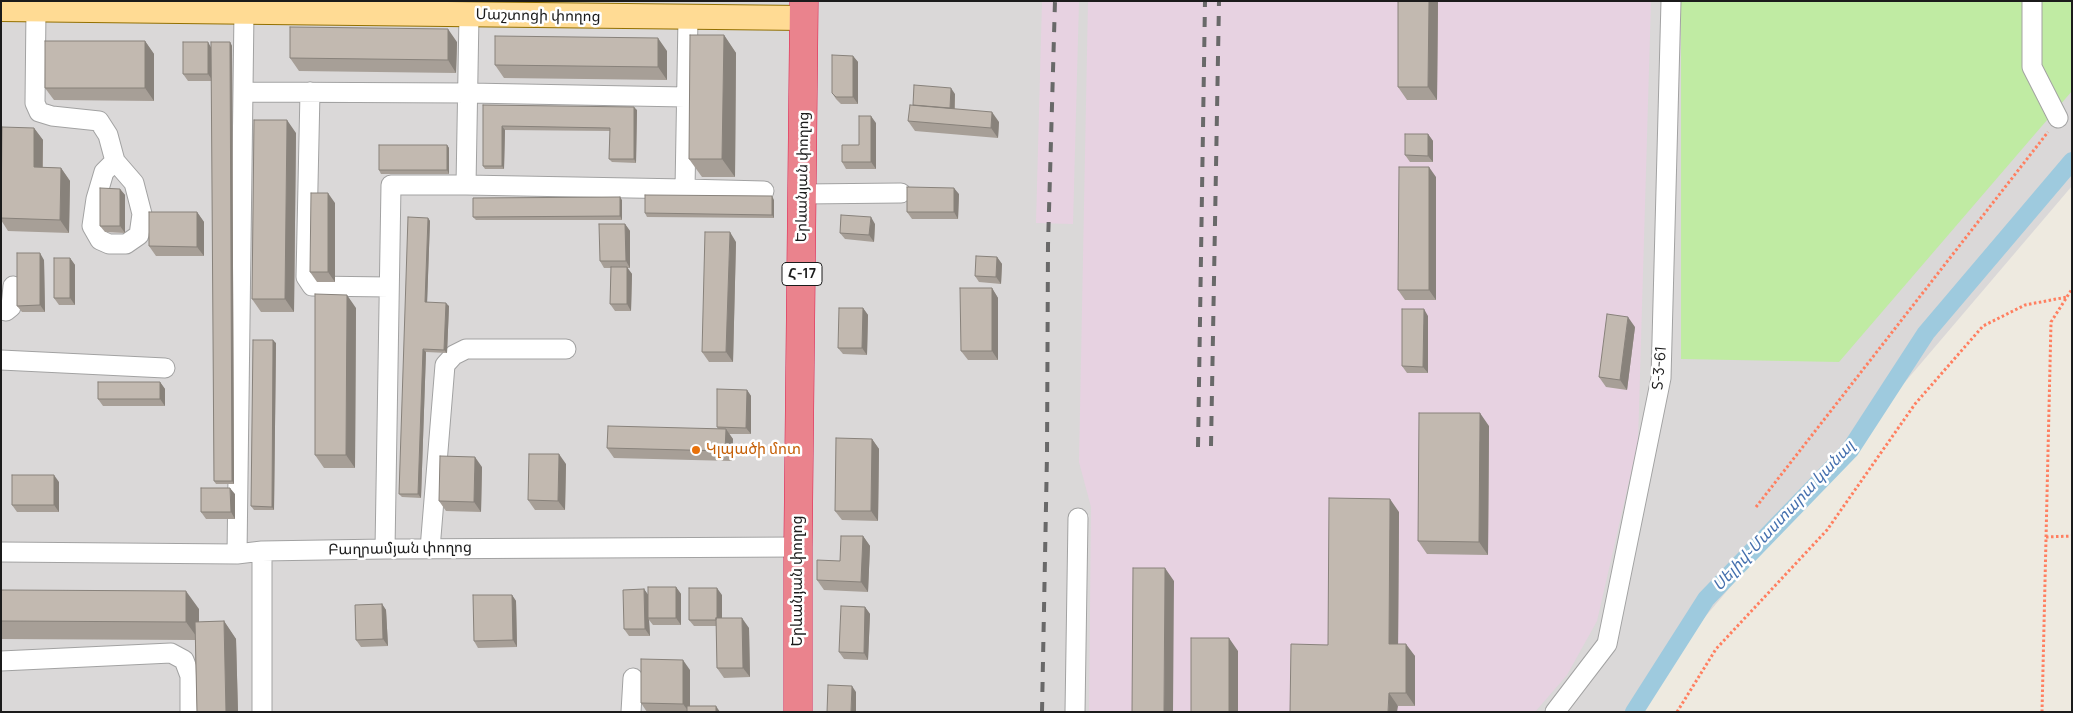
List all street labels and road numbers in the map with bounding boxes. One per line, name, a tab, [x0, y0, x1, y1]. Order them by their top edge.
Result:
street label: Մաշտոցի փողոց	[475, 6, 601, 26]
street label: Երևանյան փողոց	[793, 111, 813, 243]
road number: Հ-17	[782, 262, 822, 286]
street label: Տ-3-61	[1649, 345, 1671, 391]
street label: Երևանյան փողոց	[789, 516, 807, 646]
street label: Բաղրամյան փողոց	[328, 539, 472, 559]

